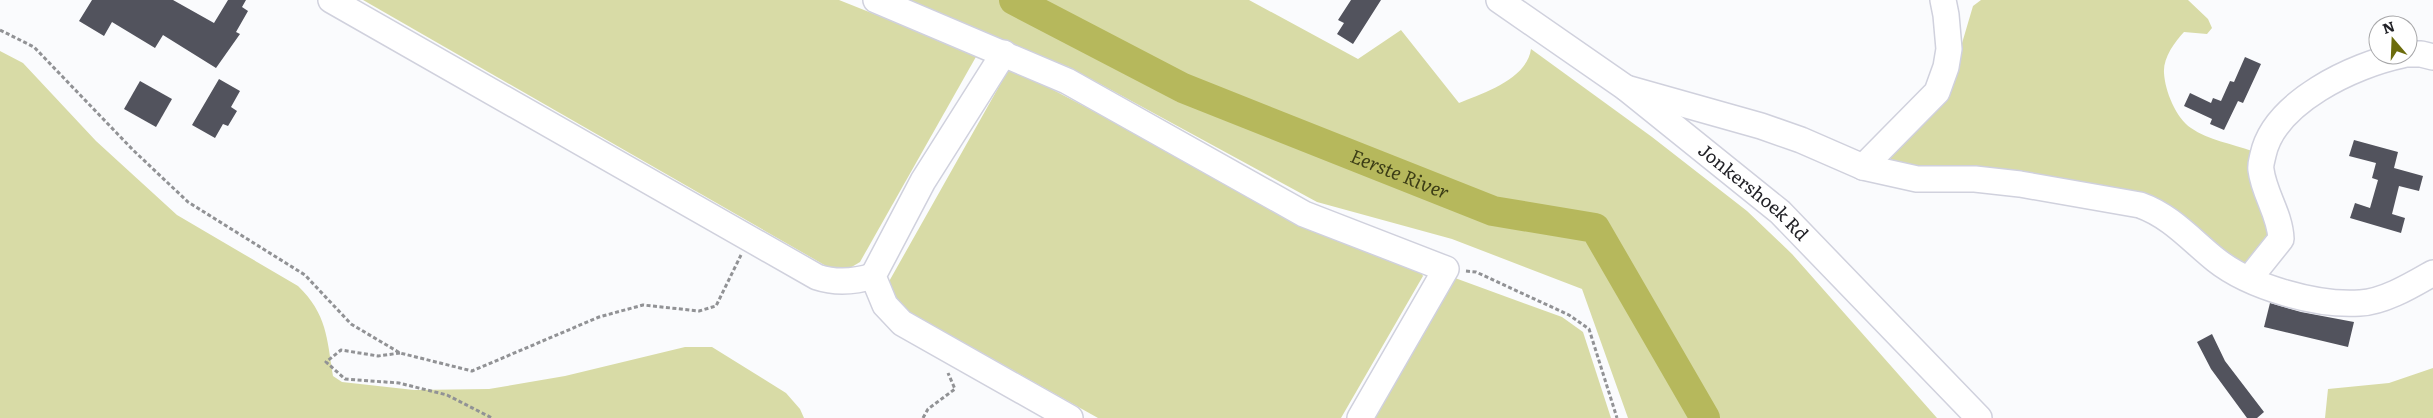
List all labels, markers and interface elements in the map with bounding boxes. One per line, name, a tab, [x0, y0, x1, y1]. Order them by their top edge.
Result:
north arrow	[2368, 15, 2418, 65]
text: N	[2380, 15, 2397, 38]
street label: Jonkershoek Rd	[1693, 136, 1816, 246]
water label: Eerste River	[1347, 141, 1454, 205]

